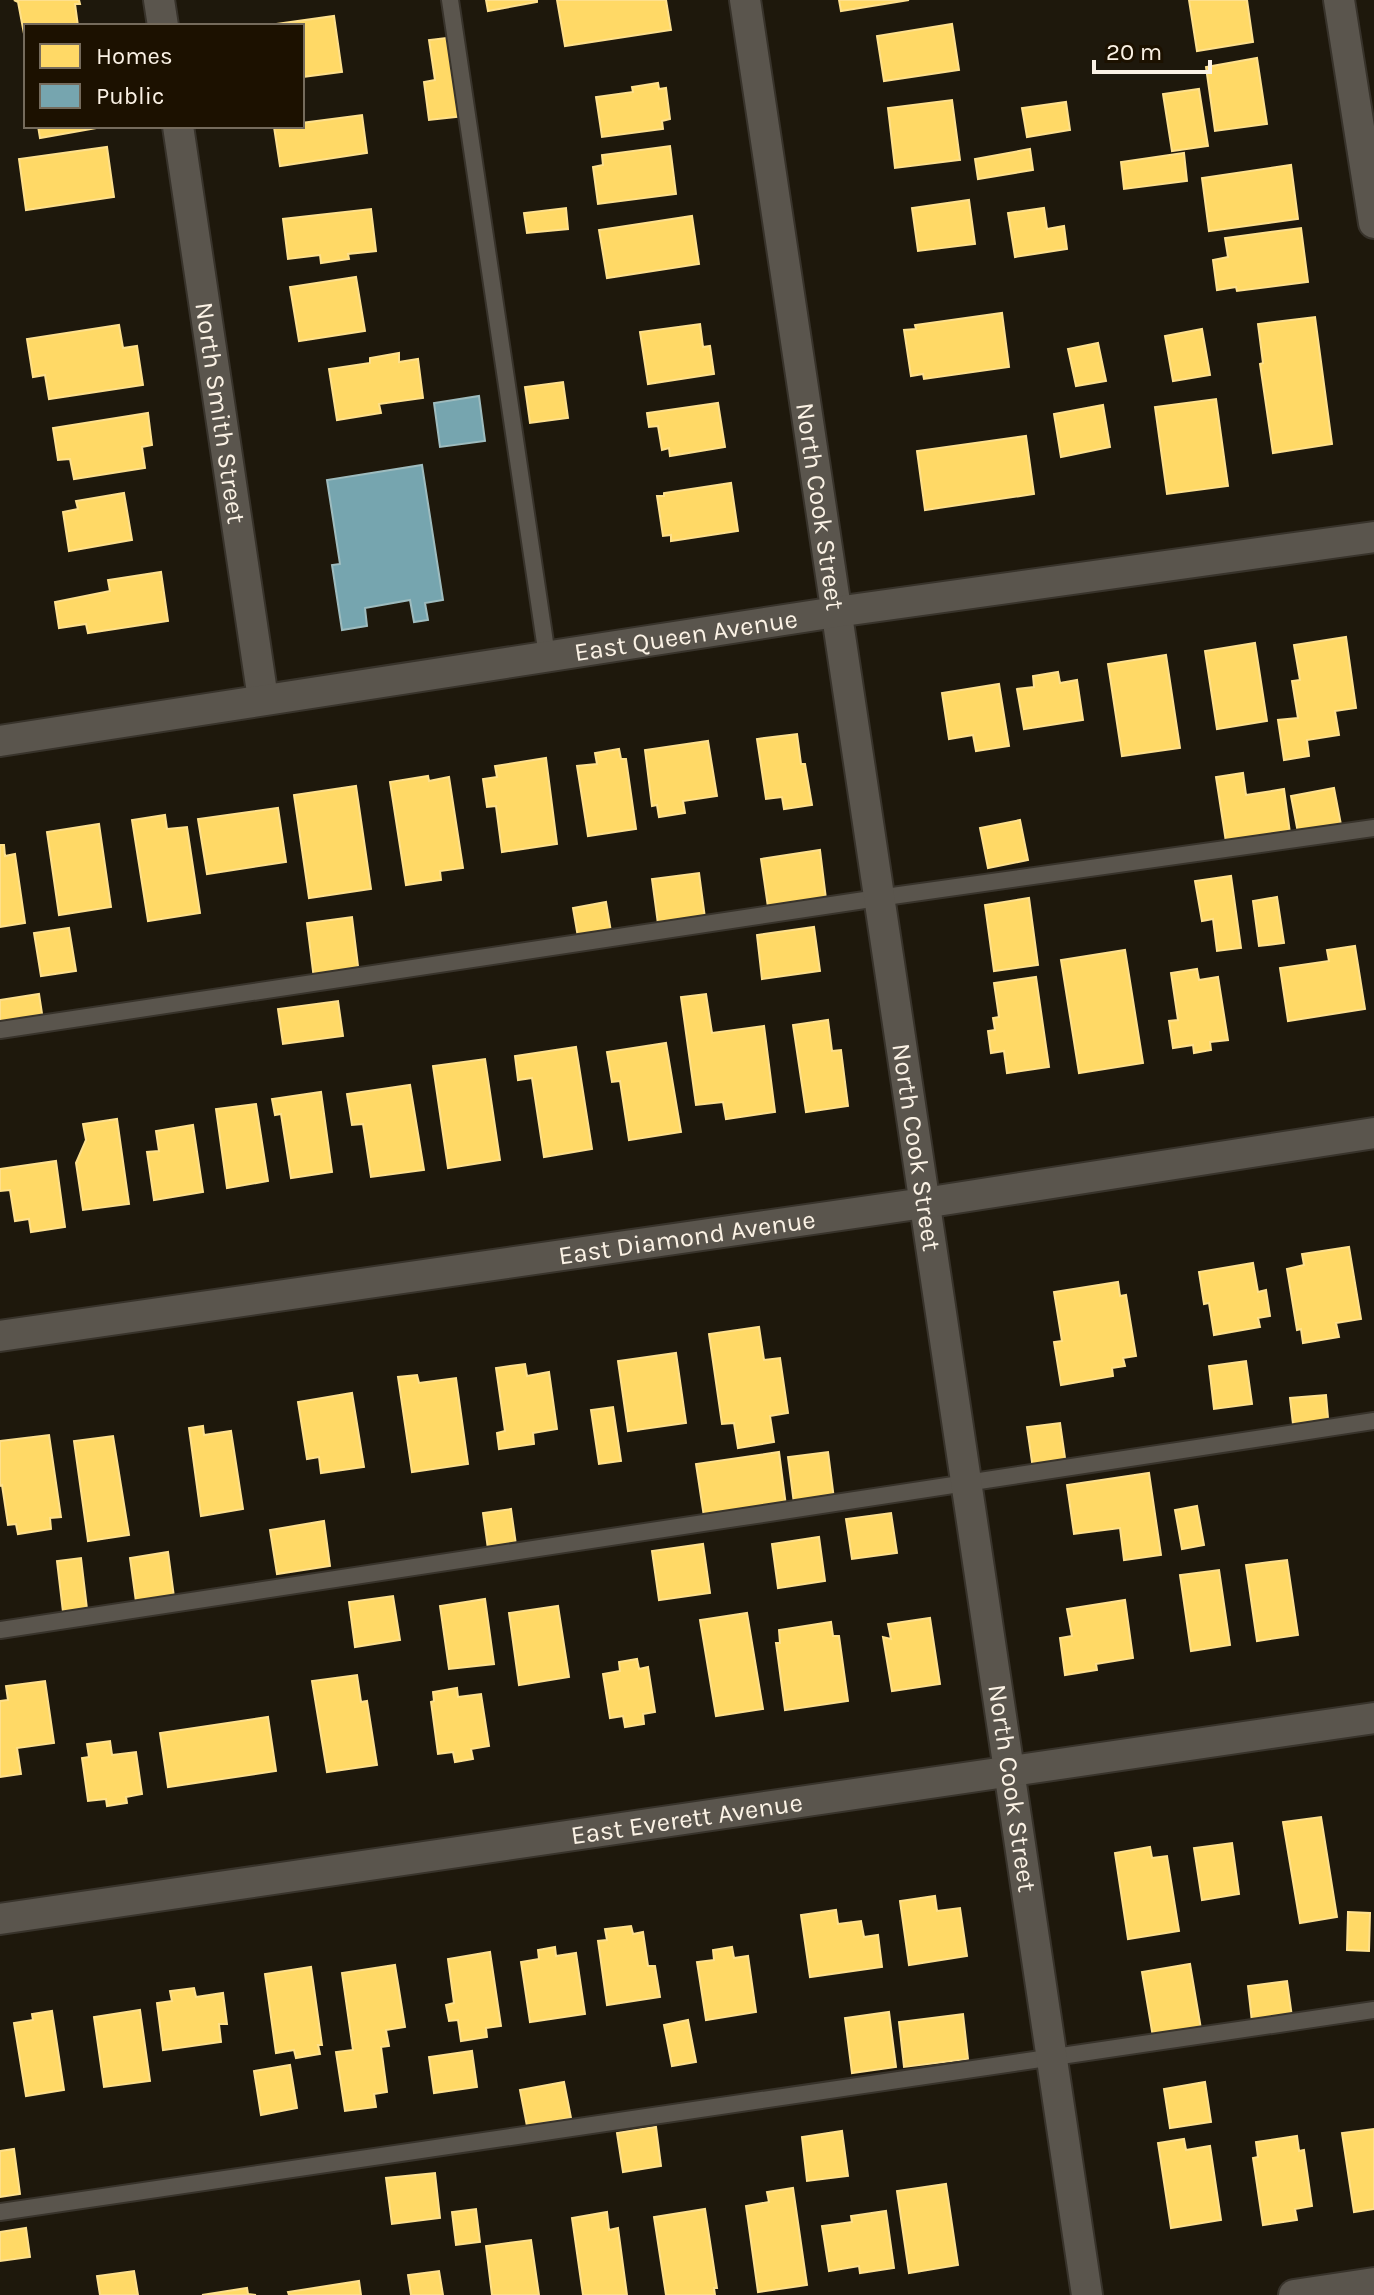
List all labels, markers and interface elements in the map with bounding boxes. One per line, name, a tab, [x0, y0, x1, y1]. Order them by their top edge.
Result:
legend	[24, 24, 304, 128]
scale bar	[1094, 24, 1210, 74]
text: 20 m	[1106, 38, 1162, 66]
text: Homes	[96, 42, 173, 70]
text: Public	[96, 82, 164, 110]
street label: North Smith Street	[188, 300, 252, 526]
street label: North Cook Street	[789, 400, 851, 613]
street label: East Queen Avenue	[572, 603, 800, 668]
street label: North Cook Street	[885, 1041, 947, 1254]
street label: East Diamond Avenue	[556, 1204, 818, 1271]
street label: North Cook Street	[981, 1682, 1043, 1894]
street label: East Everett Avenue	[569, 1787, 805, 1851]

